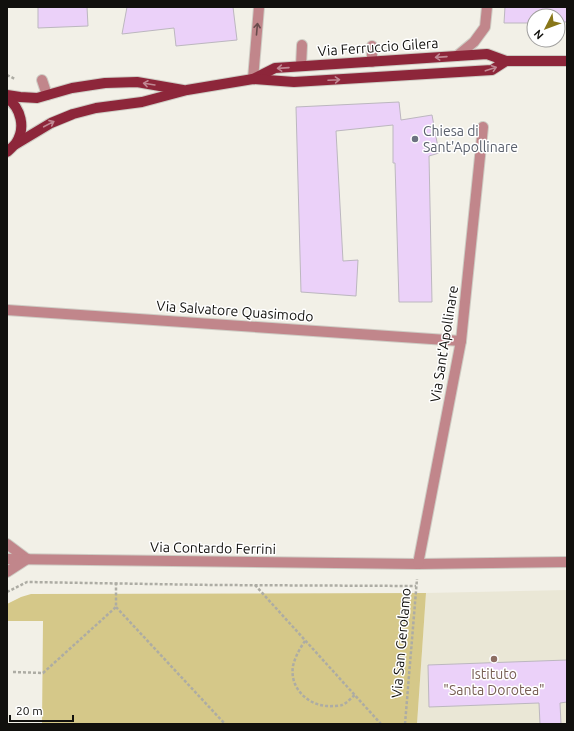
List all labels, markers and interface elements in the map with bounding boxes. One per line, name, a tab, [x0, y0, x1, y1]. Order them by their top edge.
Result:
north arrow	[526, 8, 566, 48]
one-way arrow	[253, 23, 261, 36]
text: N	[531, 28, 546, 42]
street label: Via Ferruccio Gilera	[317, 35, 439, 59]
one-way arrow	[435, 54, 448, 61]
one-way arrow	[277, 64, 290, 71]
one-way arrow	[484, 65, 497, 72]
one-way arrow	[327, 77, 340, 84]
one-way arrow	[142, 80, 155, 88]
one-way arrow	[43, 120, 55, 127]
place label: Chiesa di Sant'Apollinare	[423, 123, 518, 155]
marker: Chiesa di Sant'Apollinare	[410, 134, 420, 144]
street label: Via Sant'Apollinare	[427, 284, 461, 404]
street label: Via Salvatore Quasimodo	[156, 298, 314, 324]
street label: Via Contardo Ferrini	[150, 539, 276, 557]
street label: Via San Gerolamo	[388, 587, 414, 699]
marker: Istituto "Santa Dorotea"	[489, 654, 499, 664]
place label: Istituto "Santa Dorotea"	[443, 666, 545, 698]
scale bar	[10, 697, 73, 723]
text: 20 m	[16, 704, 43, 717]

